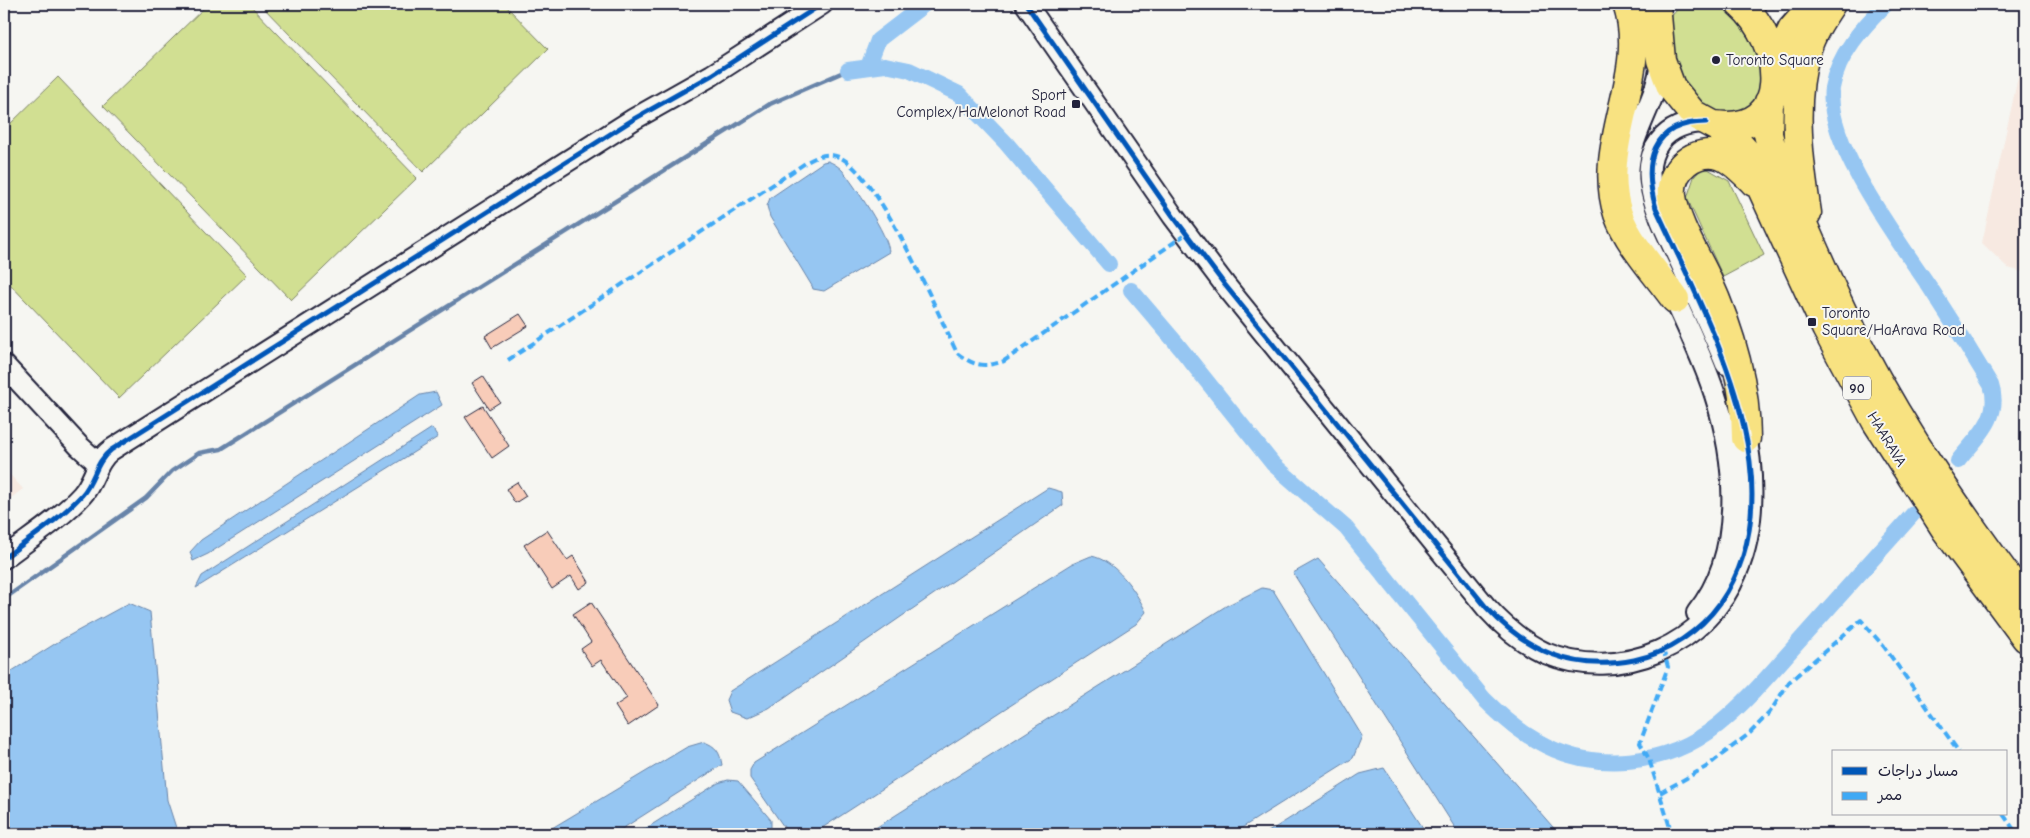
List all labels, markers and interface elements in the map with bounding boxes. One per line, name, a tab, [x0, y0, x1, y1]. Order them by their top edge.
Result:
place label: Toronto Square	[1726, 51, 1824, 69]
marker: Toronto Square	[1710, 54, 1722, 66]
place label: Sport Complex/HaMelonot Road	[896, 86, 1067, 121]
marker: Sport Complex/HaMelonot Road	[1070, 98, 1082, 110]
place label: Toronto Square/HaArava Road	[1822, 304, 1965, 339]
marker: Toronto Square/HaArava Road	[1806, 316, 1818, 328]
road number: 90	[1843, 376, 1871, 399]
street label: HAARAVA	[1864, 408, 1911, 470]
legend	[1832, 750, 2008, 816]
text: مسار دراجات	[1878, 762, 1958, 780]
text: ممر	[1876, 786, 1902, 804]

